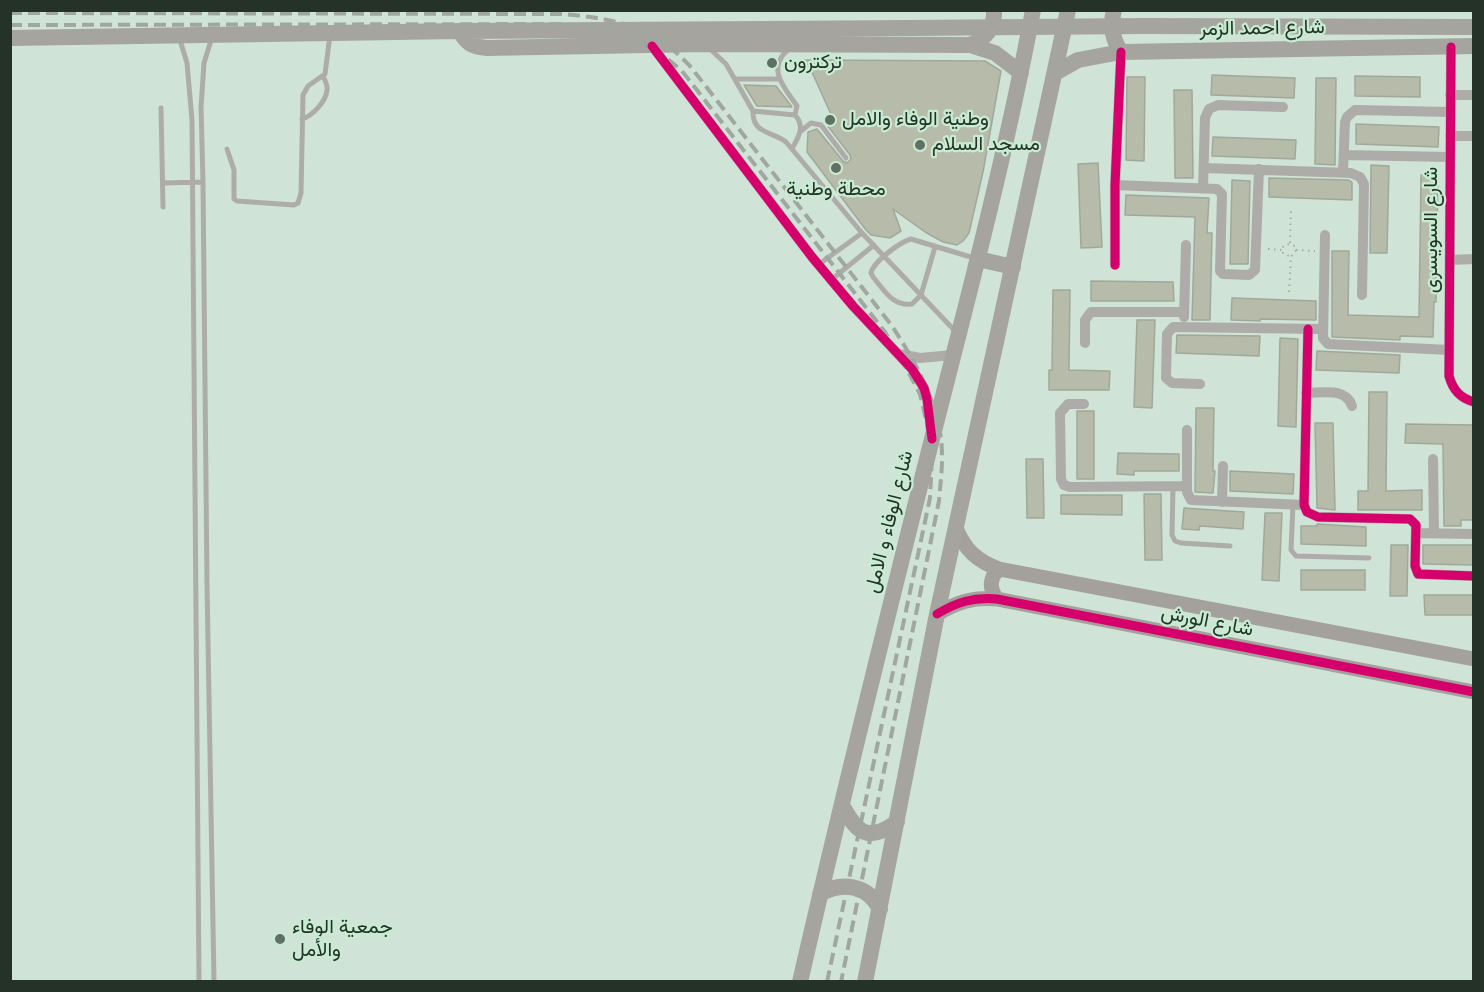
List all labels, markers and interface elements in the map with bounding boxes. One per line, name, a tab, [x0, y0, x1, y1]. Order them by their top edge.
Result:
street label: شارع احمد الزمر	[1199, 16, 1325, 42]
place label: تركترون	[784, 51, 842, 75]
marker: تركترون	[765, 56, 779, 70]
place label: وطنية الوفاء والامل	[842, 108, 989, 132]
marker: وطنية الوفاء والامل	[823, 113, 837, 127]
place label: مسجد السلام	[932, 133, 1040, 157]
marker: مسجد السلام	[913, 138, 927, 152]
marker: محطة وطنية	[829, 161, 843, 175]
street label: شارع السويسرى	[1420, 167, 1444, 293]
place label: محطة وطنية	[786, 178, 886, 202]
street label: شارع الوفاء و الامل	[861, 448, 919, 596]
street label: شارع الورش	[1159, 601, 1255, 643]
place label: جمعية الوفاء والأمل	[292, 916, 393, 963]
marker: جمعية الوفاء والأمل	[273, 932, 287, 946]

